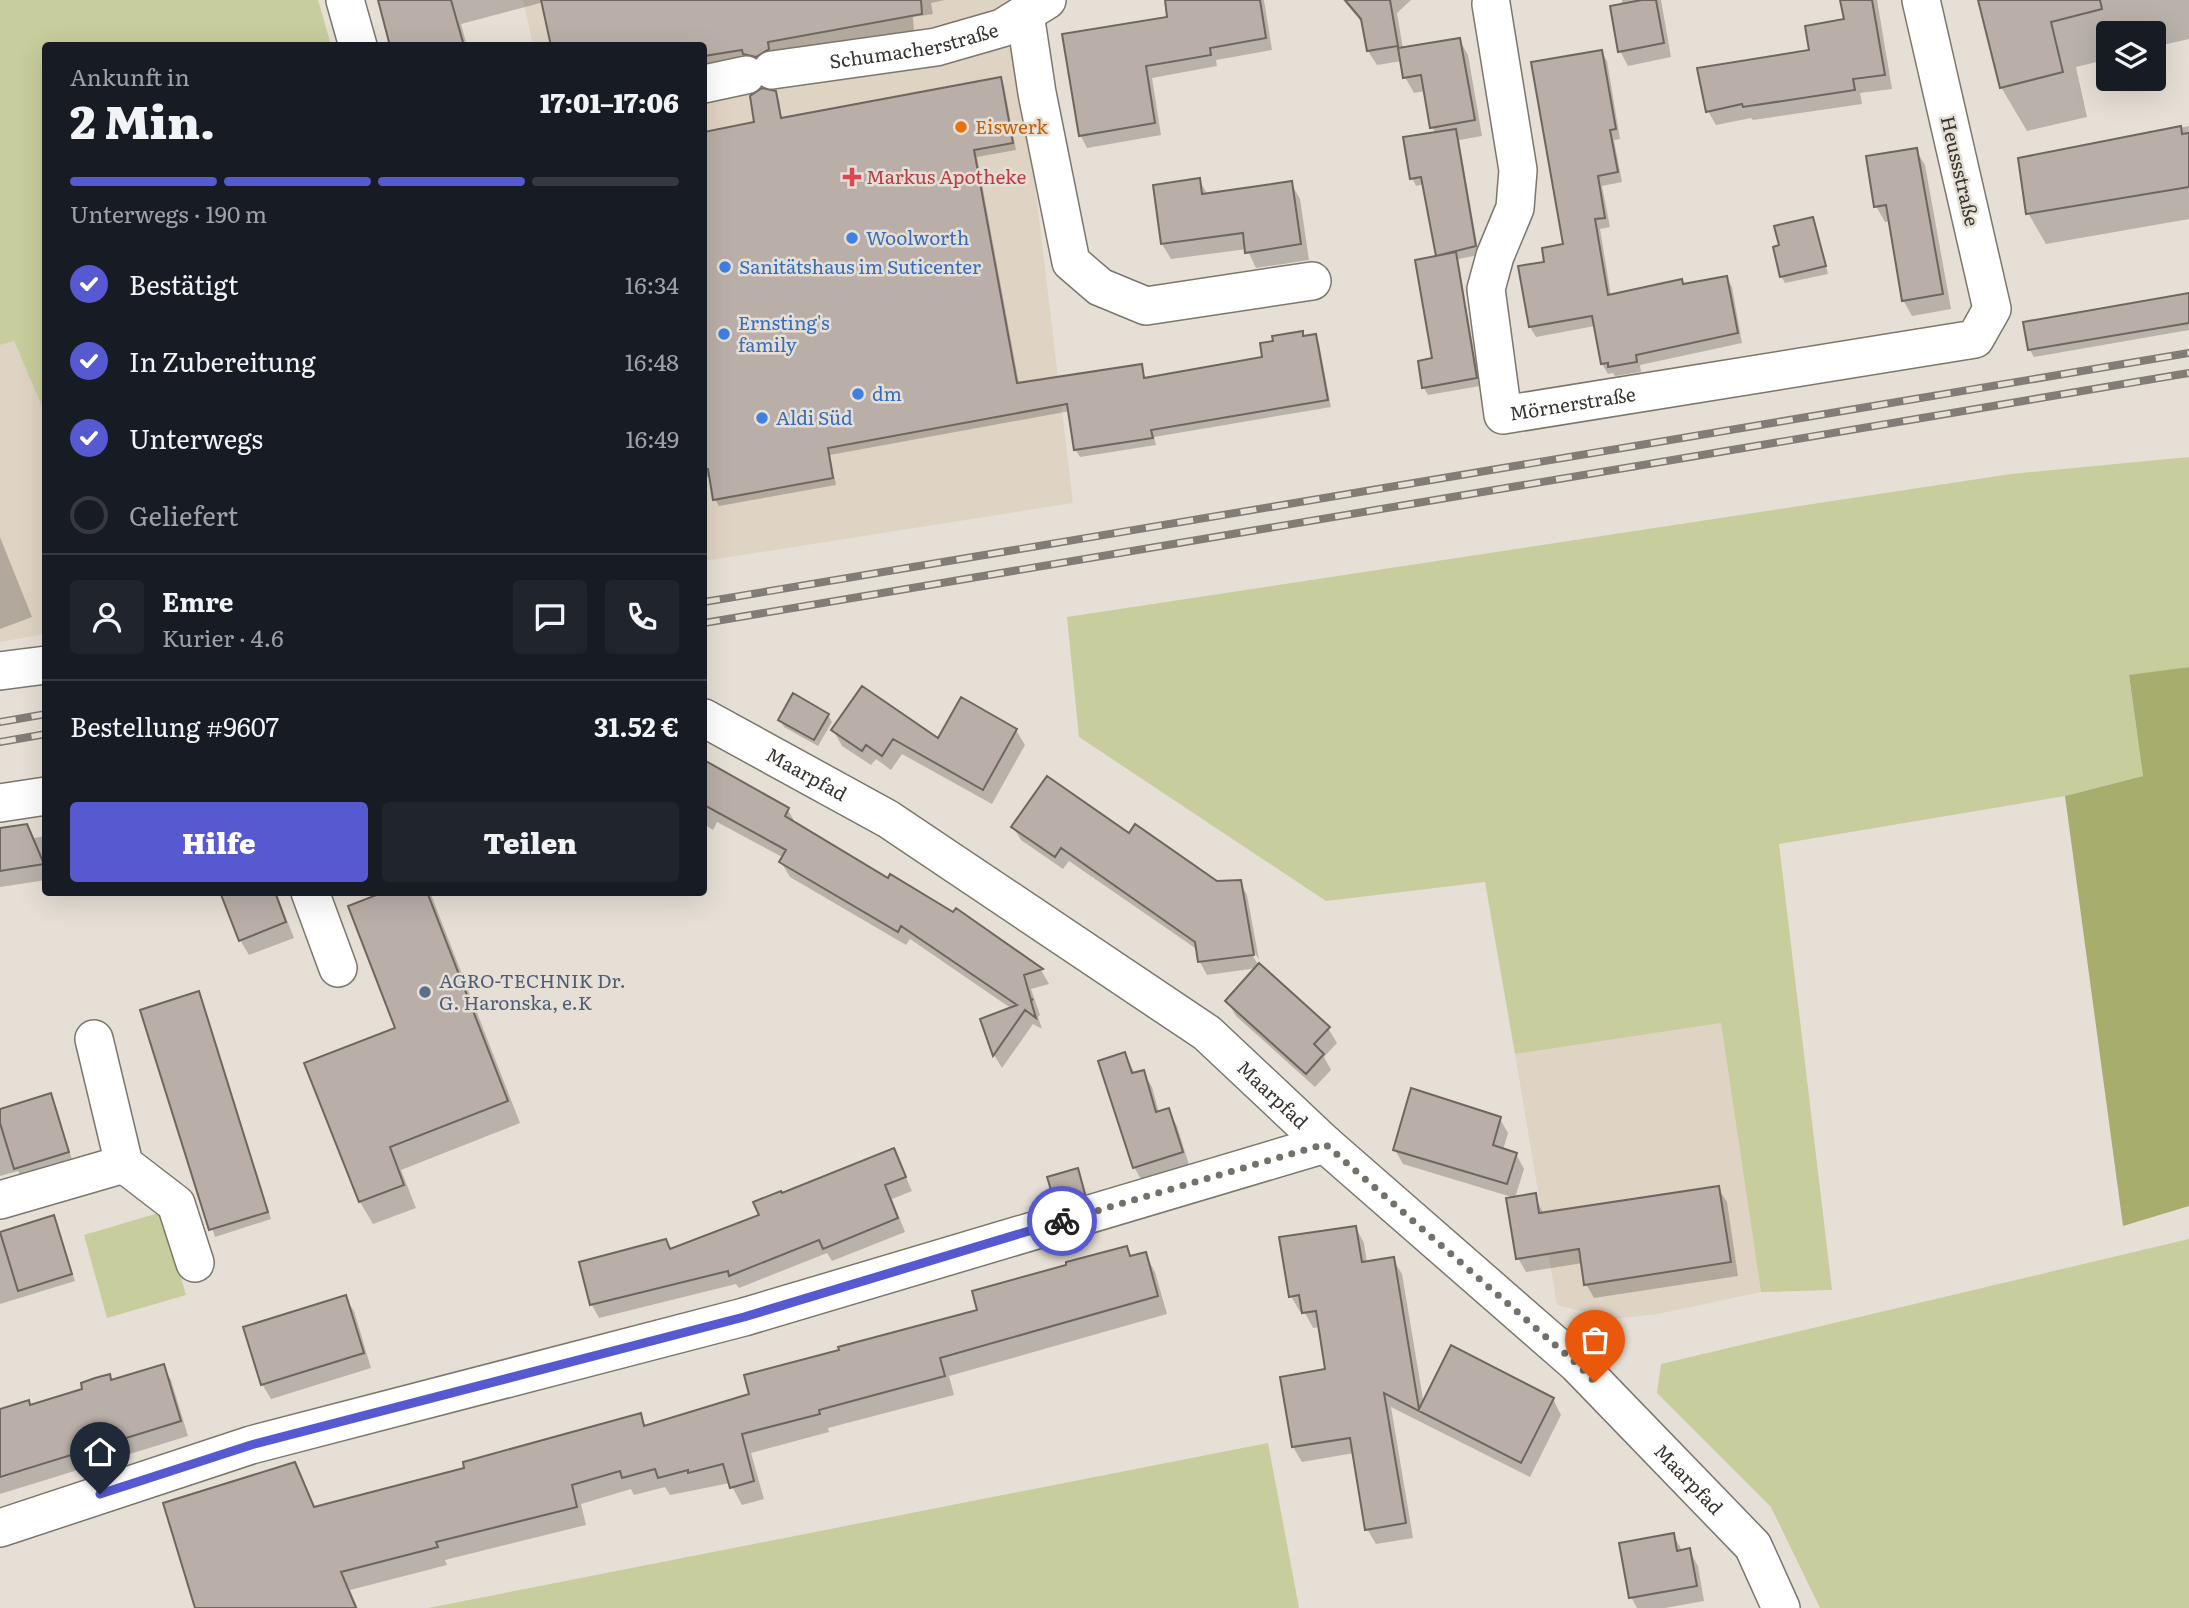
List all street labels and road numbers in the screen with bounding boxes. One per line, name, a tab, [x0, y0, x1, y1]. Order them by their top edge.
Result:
street label: Schumacherstraße	[828, 15, 1001, 75]
street label: Heussstraße	[1935, 113, 1987, 229]
street label: Mörnerstraße	[1507, 379, 1638, 427]
street label: Maarpfad	[761, 740, 853, 807]
street label: Maarpfad	[1231, 1053, 1315, 1135]
street label: Maarpfad	[1648, 1437, 1730, 1521]

